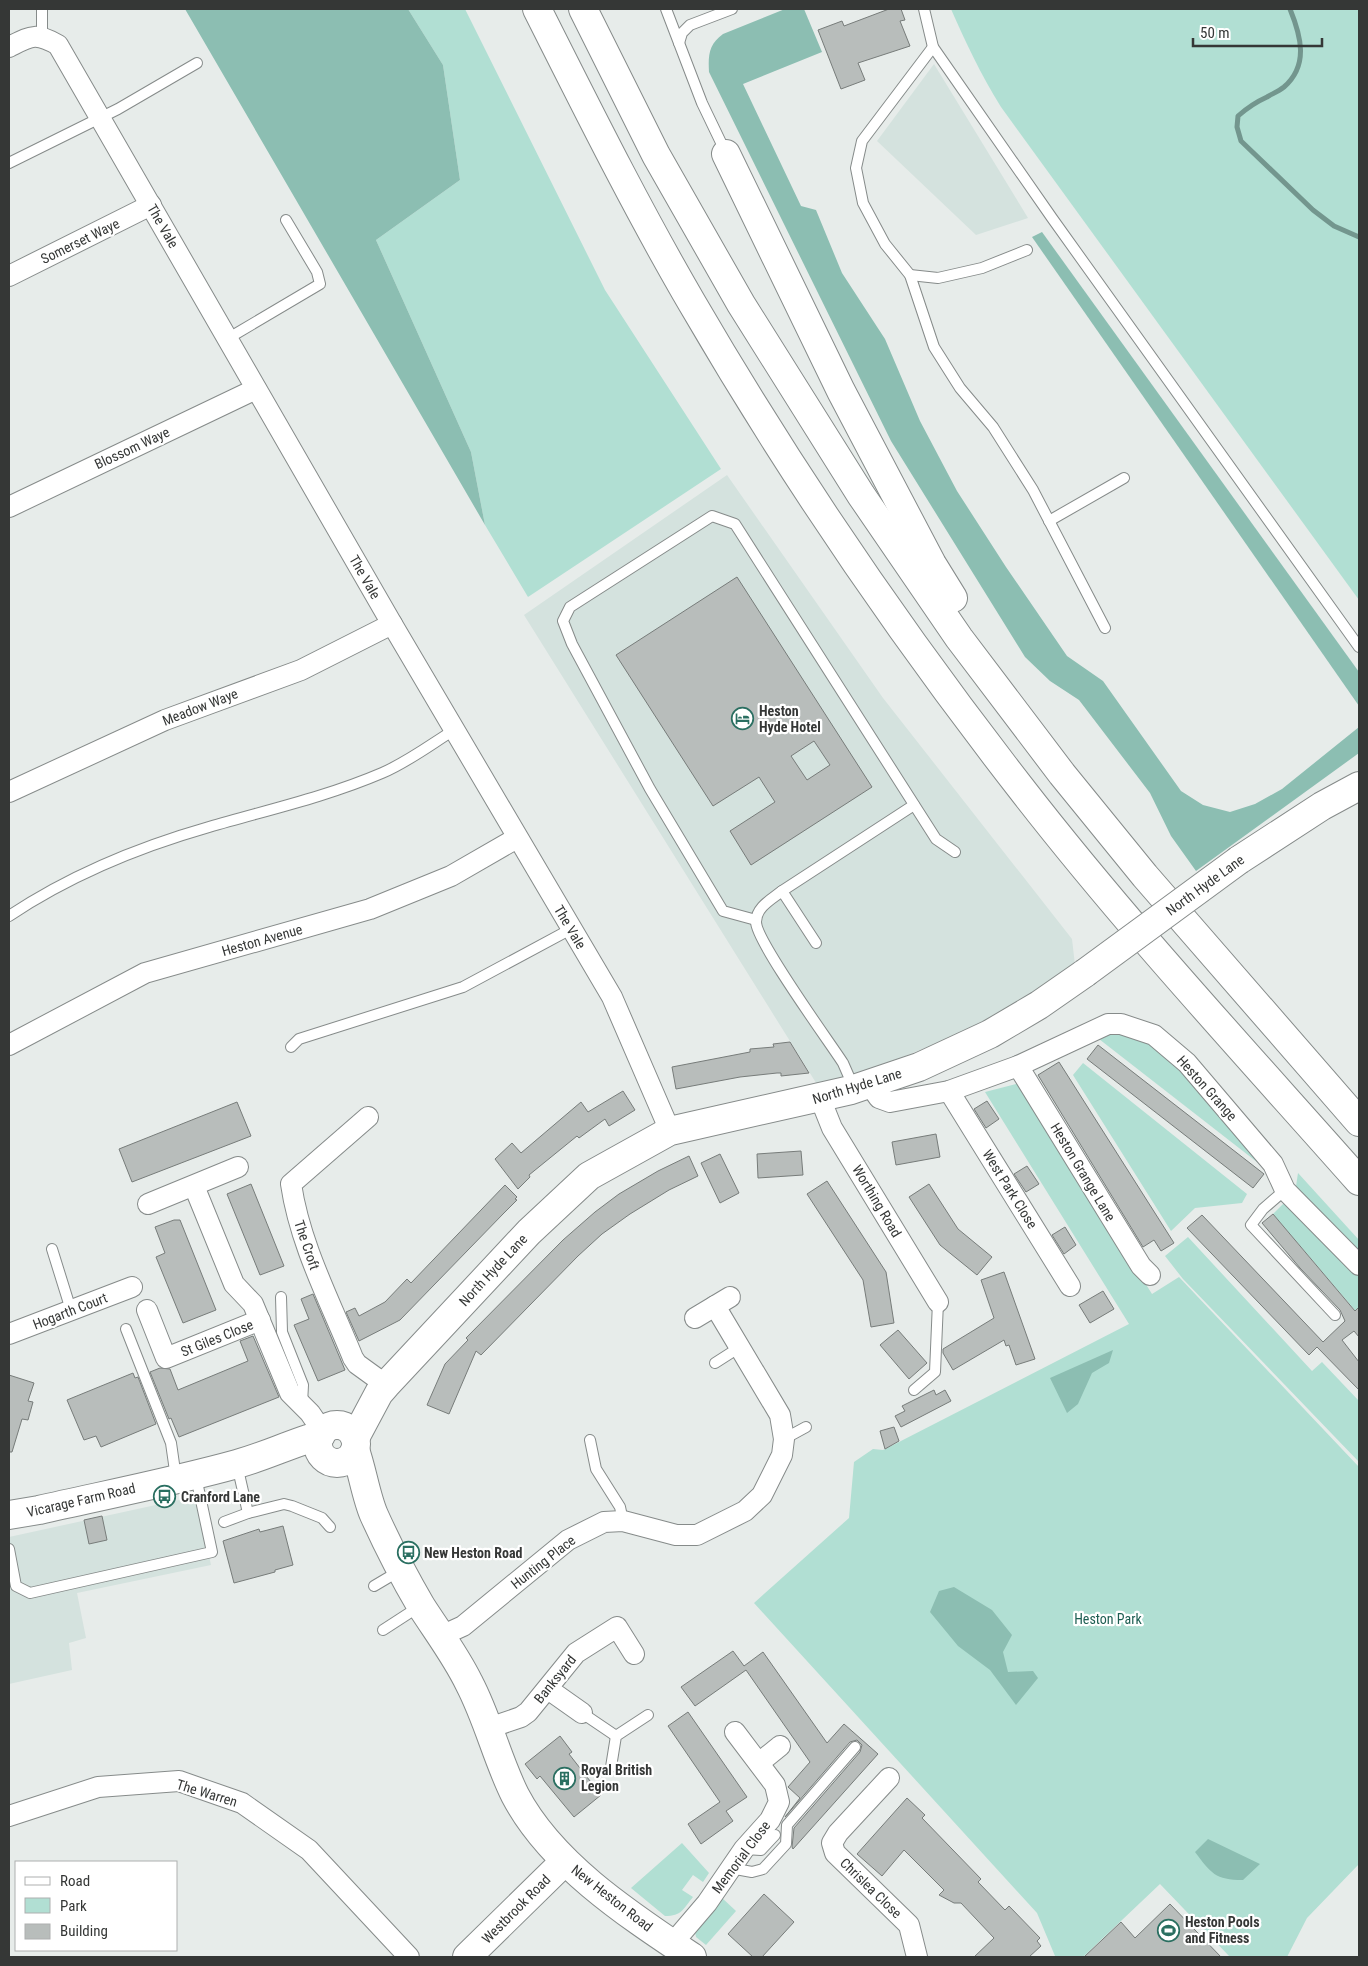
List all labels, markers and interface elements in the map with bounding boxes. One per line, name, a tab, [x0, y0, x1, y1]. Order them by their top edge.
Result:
scale bar	[1193, 15, 1322, 47]
text: 50 m	[1200, 24, 1230, 42]
street label: The Vale	[144, 201, 182, 251]
street label: Somerset Waye	[38, 215, 122, 267]
street label: Blossom Waye	[92, 423, 172, 472]
street label: The Vale	[346, 552, 384, 602]
street label: Meadow Waye	[160, 685, 240, 729]
place label: Heston Hyde Hotel	[759, 703, 821, 735]
hotel icon: Heston Hyde Hotel	[731, 707, 755, 731]
street label: North Hyde Lane	[1163, 851, 1247, 919]
street label: The Vale	[551, 902, 589, 952]
street label: Heston Avenue	[220, 921, 304, 959]
street label: Heston Grange	[1174, 1052, 1241, 1124]
street label: North Hyde Lane	[811, 1065, 904, 1107]
street label: Heston Grange Lane	[1047, 1120, 1119, 1224]
street label: West Park Close	[979, 1147, 1041, 1232]
street label: Worthing Road	[849, 1162, 905, 1240]
street label: The Croft	[291, 1218, 323, 1272]
street label: North Hyde Lane	[456, 1230, 531, 1309]
street label: Hogarth Court	[30, 1289, 110, 1333]
street label: St Giles Close	[178, 1316, 256, 1360]
street label: Vicarage Farm Road	[25, 1480, 137, 1520]
bus stop icon: Cranford Lane	[153, 1485, 177, 1509]
place label: Cranford Lane	[181, 1489, 260, 1505]
street label: Hunting Place	[508, 1532, 579, 1592]
bus stop icon: New Heston Road	[396, 1541, 420, 1565]
place label: New Heston Road	[424, 1545, 522, 1561]
park label: Heston Park	[1074, 1611, 1142, 1627]
street label: Banksyard	[531, 1652, 579, 1706]
place label: Royal British Legion	[581, 1762, 652, 1794]
building icon: Royal British Legion	[553, 1766, 577, 1790]
street label: The Warren	[175, 1776, 239, 1810]
street label: Memorial Close	[709, 1817, 774, 1896]
street label: Chrislea Close	[837, 1855, 905, 1922]
legend	[15, 1861, 178, 1951]
street label: New Heston Road	[568, 1861, 656, 1935]
street label: Westbrook Road	[478, 1871, 554, 1947]
text: Road	[60, 1872, 90, 1890]
text: Park	[60, 1897, 87, 1915]
place label: Heston Pools and Fitness	[1185, 1914, 1260, 1946]
sports icon: Heston Pools and Fitness	[1157, 1918, 1181, 1942]
text: Building	[60, 1922, 108, 1940]

